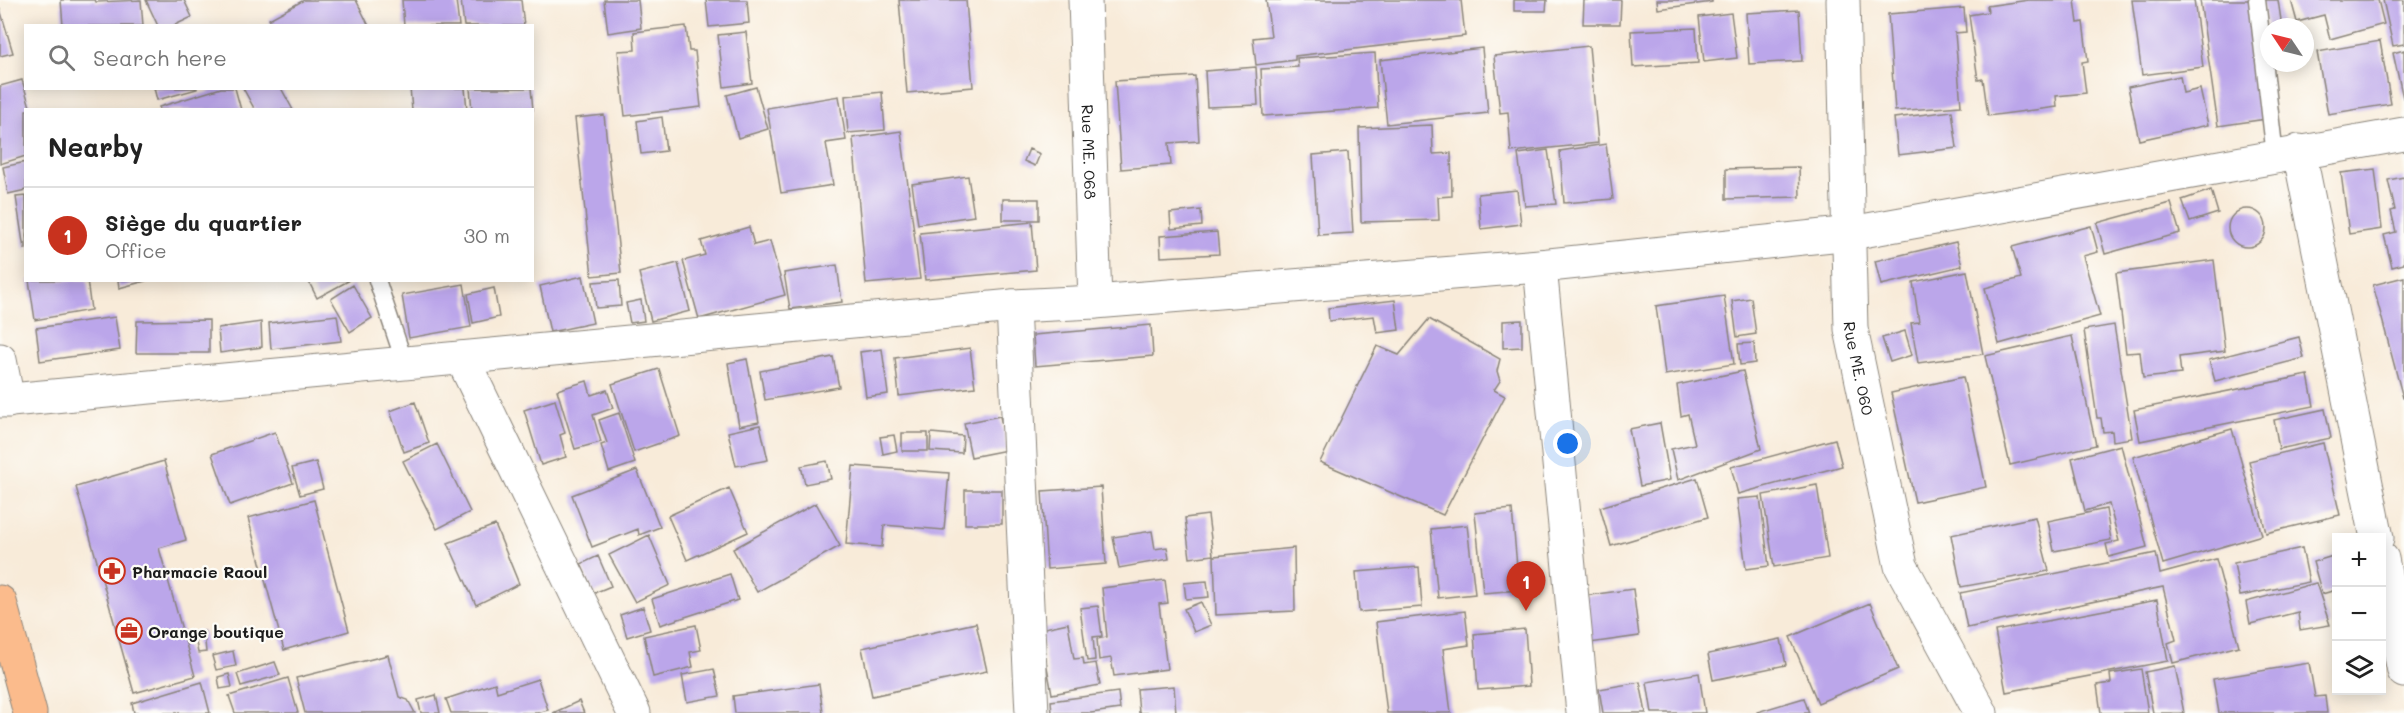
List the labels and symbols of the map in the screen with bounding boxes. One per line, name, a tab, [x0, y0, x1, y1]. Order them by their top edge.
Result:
north arrow	[2260, 18, 2314, 72]
street label: Rue ME. 068	[1078, 104, 1102, 200]
street label: Rue ME. 060	[1840, 321, 1879, 417]
your location	[1553, 429, 1582, 458]
pharmacy icon: Pharmacie Raoul	[97, 556, 127, 586]
place label: Pharmacie Raoul	[132, 561, 267, 582]
pin: 1	[1506, 562, 1546, 611]
office icon: Orange boutique	[114, 616, 144, 646]
place label: Orange boutique	[148, 621, 284, 642]

